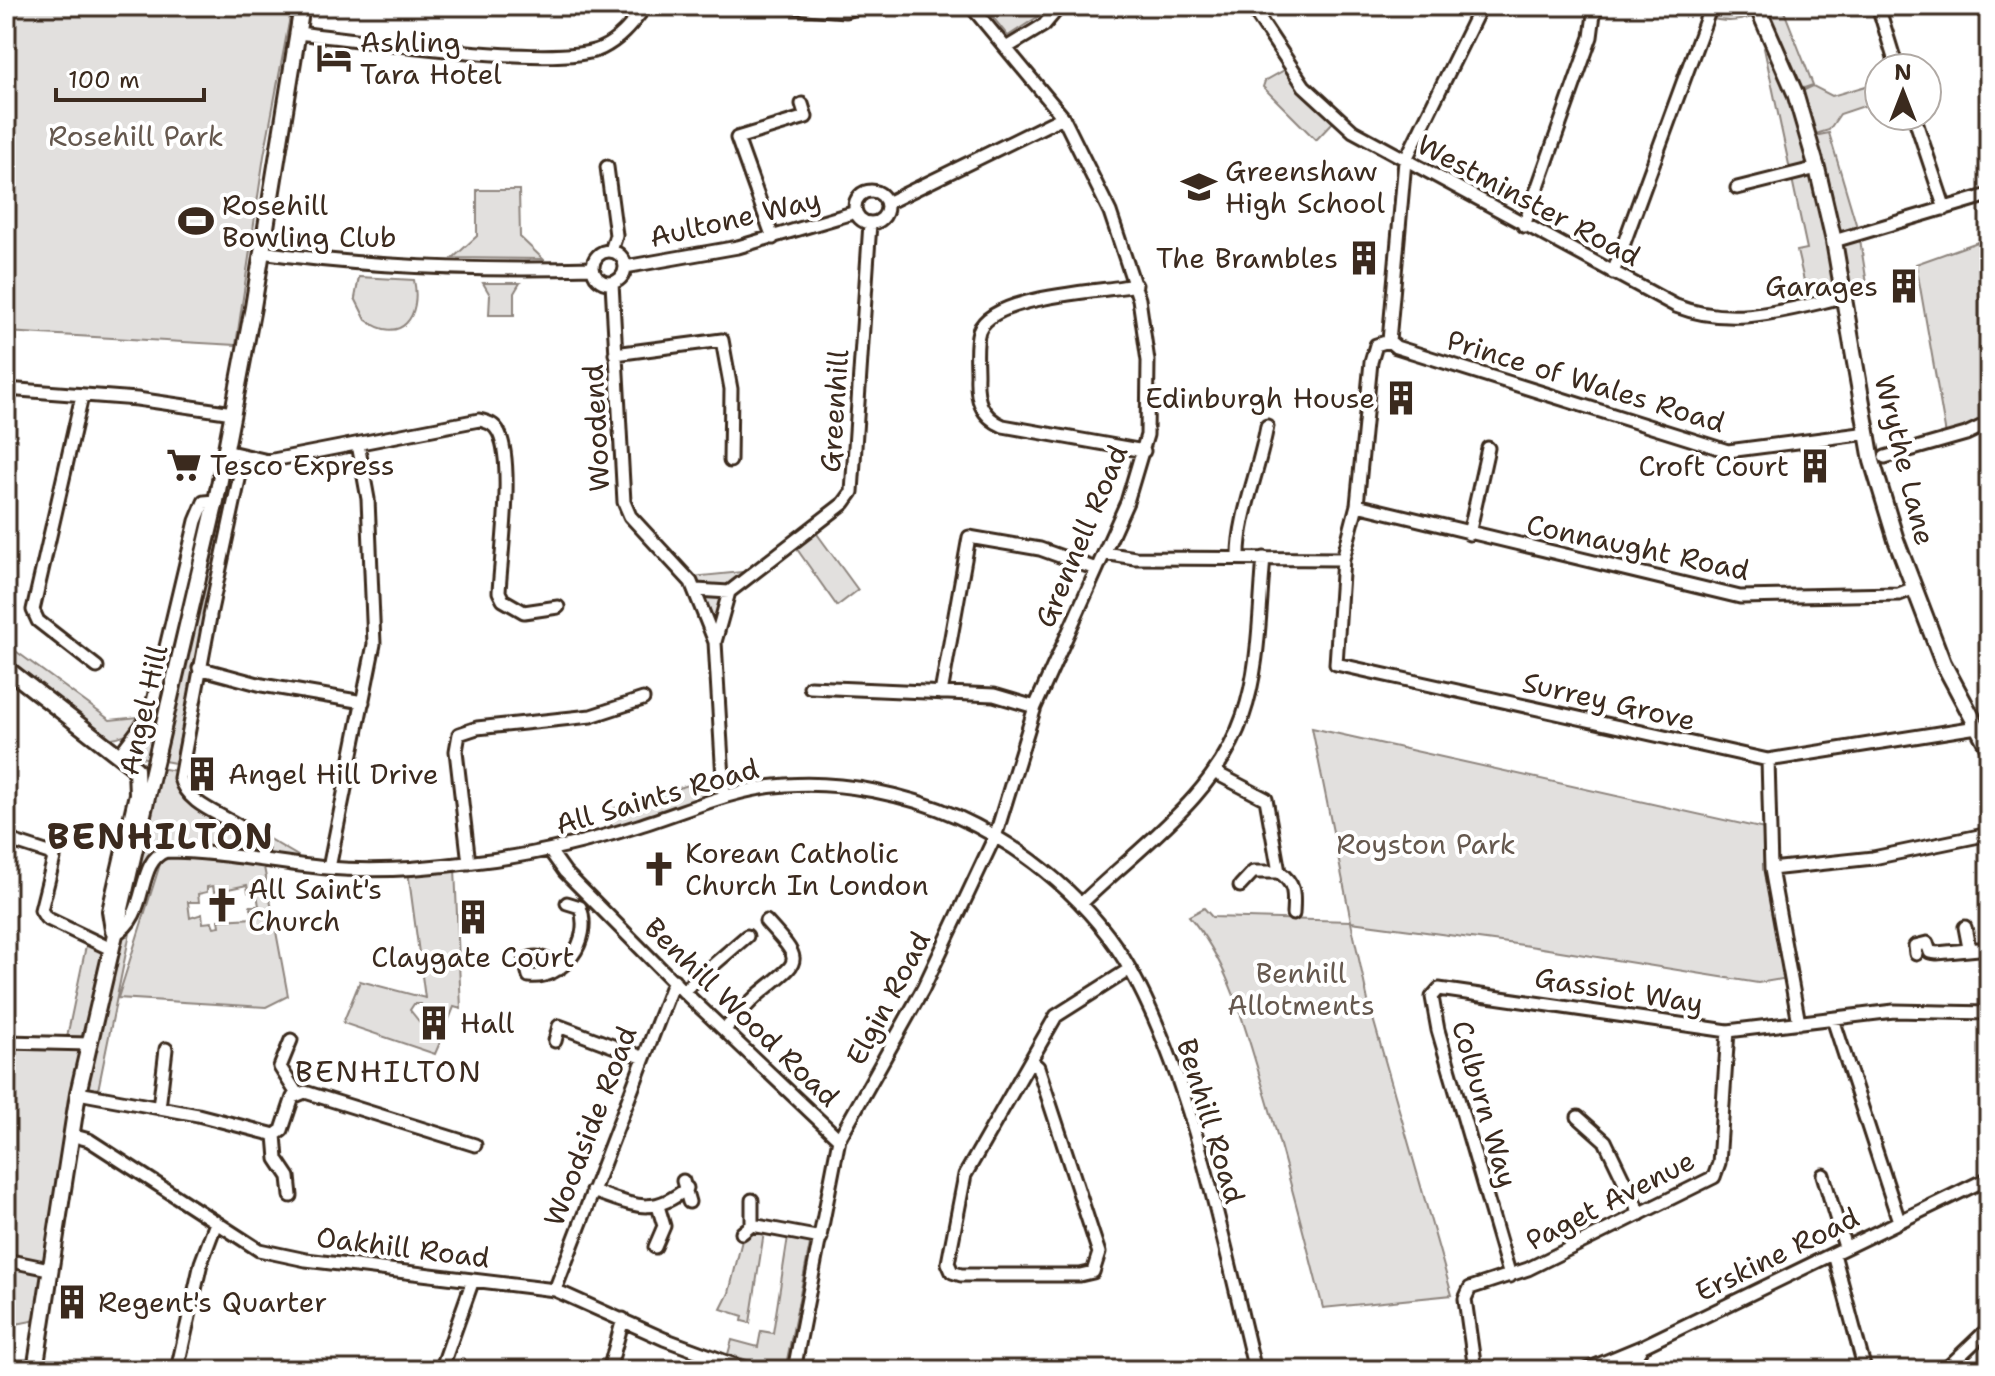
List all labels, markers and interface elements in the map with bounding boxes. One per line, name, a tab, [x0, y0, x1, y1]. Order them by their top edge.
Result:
place label: Ashling Tara Hotel	[360, 23, 502, 93]
hotel icon: Ashling Tara Hotel	[315, 39, 353, 77]
scale bar	[56, 52, 204, 102]
north arrow	[1863, 52, 1943, 132]
text: N	[1894, 58, 1912, 87]
text: 100 m	[68, 64, 140, 96]
park label: Rosehill Park	[48, 117, 224, 155]
street label: Westminster Road	[1411, 125, 1647, 275]
place label: Greenshaw High School	[1225, 152, 1386, 222]
school or university icon: Greenshaw High School	[1180, 168, 1218, 206]
street label: Aultone Way	[646, 180, 824, 256]
place label: Rosehill Bowling Club	[222, 186, 397, 256]
sports icon: Rosehill Bowling Club	[177, 202, 215, 240]
place label: The Brambles	[1156, 239, 1338, 277]
building icon: The Brambles	[1345, 239, 1383, 277]
place label: Garages	[1765, 267, 1878, 305]
building icon: Garages	[1885, 267, 1923, 305]
street label: Prince of Wales Road	[1442, 321, 1730, 441]
street label: Greenhill	[811, 348, 857, 474]
street label: Woodend	[574, 363, 618, 493]
street label: Wrythe Lane	[1866, 371, 1944, 549]
place label: Edinburgh House	[1145, 379, 1375, 417]
building icon: Edinburgh House	[1382, 379, 1420, 417]
street label: Grennell Road	[1025, 439, 1137, 633]
supermarket icon: Tesco Express	[165, 446, 203, 484]
place label: Tesco Express	[210, 446, 395, 484]
place label: Croft Court	[1638, 447, 1789, 485]
building icon: Croft Court	[1796, 447, 1834, 485]
street label: Connaught Road	[1523, 505, 1753, 589]
street label: Angel Hill	[110, 641, 177, 779]
street label: Surrey Grove	[1519, 663, 1699, 739]
street label: All Saints Road	[551, 749, 763, 843]
building icon: Angel Hill Drive	[183, 755, 221, 793]
place label: Angel Hill Drive	[228, 755, 439, 793]
district label: BENHILTON	[47, 812, 275, 861]
park label: Royston Park	[1336, 825, 1516, 863]
place label: Korean Catholic Church In London	[685, 834, 929, 904]
church icon: Korean Catholic Church In London	[640, 850, 678, 888]
place label: All Saint's Church	[248, 870, 382, 940]
church icon: All Saint's Church	[203, 886, 241, 924]
building icon: Claygate Court	[454, 898, 492, 936]
street label: Benhill Wood Road	[636, 909, 848, 1115]
street label: Elgin Road	[837, 924, 939, 1072]
place label: Claygate Court	[371, 938, 575, 976]
park label: Benhill Allotments	[1227, 954, 1375, 1024]
street label: Gassiot Way	[1532, 958, 1706, 1022]
building icon: Hall	[415, 1004, 453, 1042]
place label: Hall	[460, 1004, 515, 1042]
street label: Colburn Way	[1443, 1016, 1527, 1192]
street label: Woodside Road	[534, 1021, 646, 1231]
street label: Benhill Road	[1168, 1034, 1254, 1208]
district label: BENHILTON	[295, 1051, 483, 1092]
street label: Paget Avenue	[1519, 1141, 1701, 1259]
street label: Erskine Road	[1689, 1198, 1865, 1310]
street label: Oakhill Road	[314, 1218, 492, 1276]
building icon: Regent's Quarter	[53, 1283, 91, 1321]
place label: Regent's Quarter	[98, 1283, 327, 1321]

